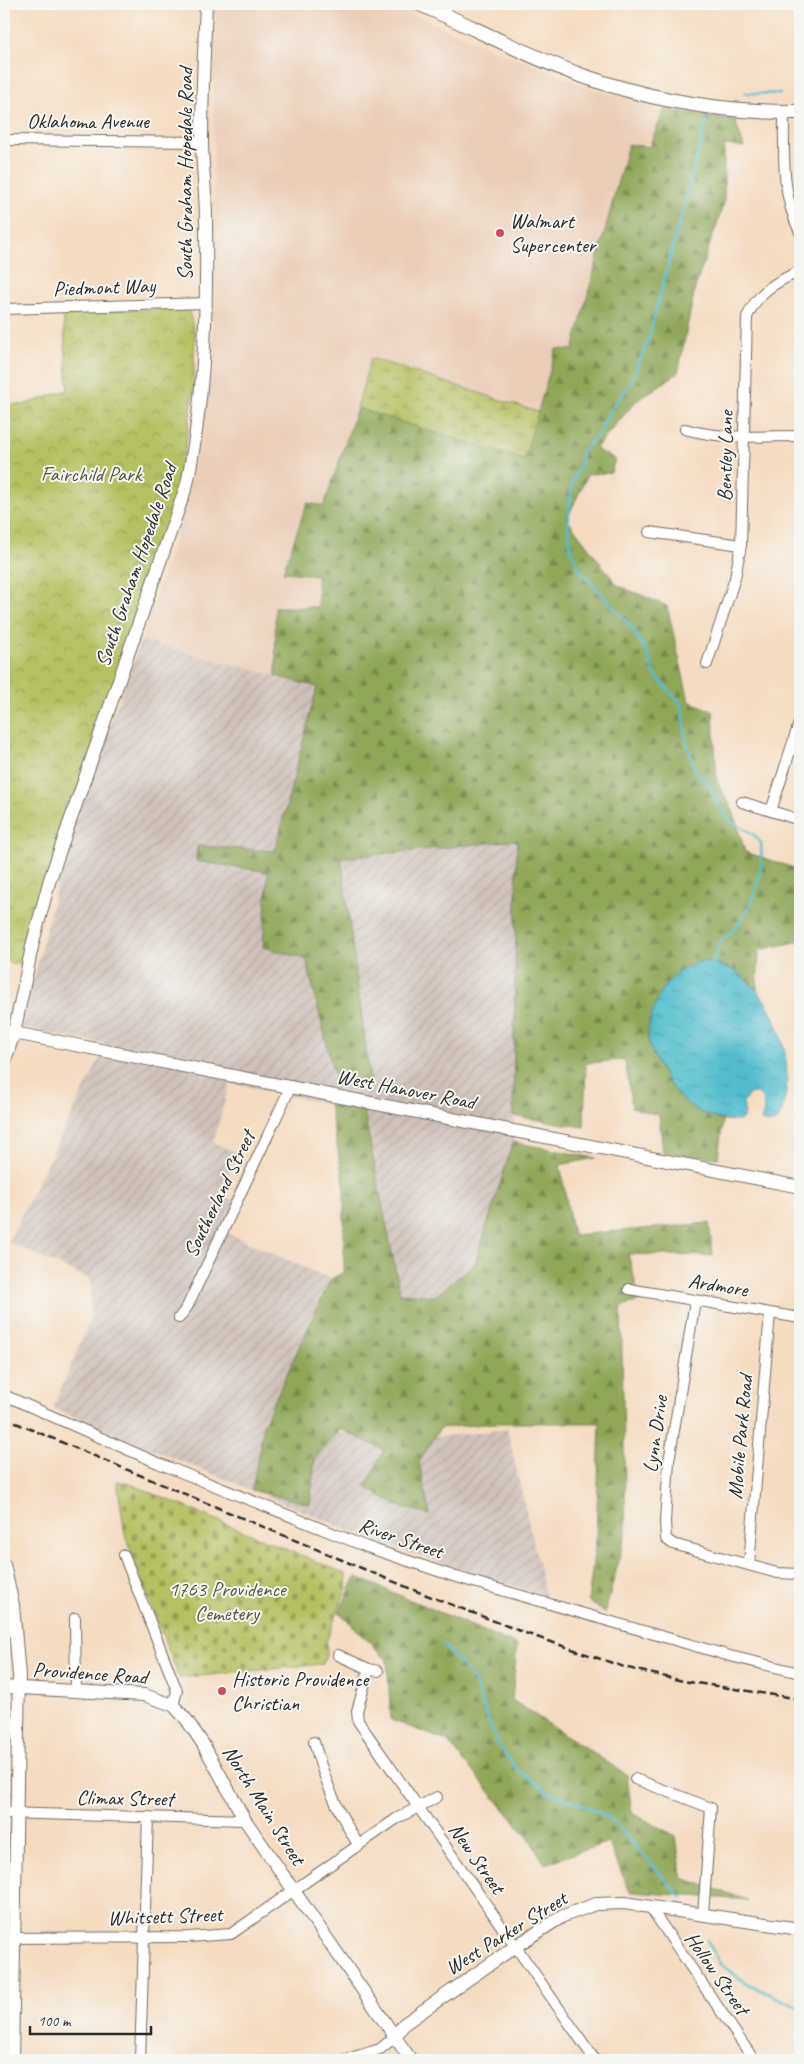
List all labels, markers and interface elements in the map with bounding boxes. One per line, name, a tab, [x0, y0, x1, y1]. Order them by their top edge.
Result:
street label: South Graham Hopedale Road	[172, 65, 198, 281]
street label: Oklahoma Avenue	[27, 108, 150, 134]
place label: Walmart Supercenter	[510, 208, 597, 258]
marker: Walmart Supercenter	[494, 227, 506, 239]
street label: Piedmont Way	[52, 272, 157, 302]
street label: Bentley Lane	[711, 408, 739, 502]
street label: South Graham Hopedale Road	[89, 457, 184, 670]
park label: Fairchild Park	[41, 461, 144, 487]
street label: West Hanover Road	[335, 1063, 480, 1116]
street label: Southerland Street	[177, 1124, 262, 1261]
street label: Ardmore	[686, 1267, 751, 1303]
street label: Mobile Park Road	[722, 1370, 759, 1500]
street label: Lynn Drive	[637, 1393, 673, 1474]
street label: River Street	[356, 1512, 448, 1565]
park label: 1763 Providence Cemetery	[168, 1576, 288, 1626]
street label: Providence Road	[32, 1656, 151, 1690]
place label: Historic Providence Christian	[232, 1666, 370, 1716]
marker: Historic Providence Christian	[216, 1685, 228, 1697]
street label: North Main Street	[217, 1740, 312, 1871]
street label: Climax Street	[76, 1784, 177, 1812]
street label: New Street	[443, 1817, 512, 1900]
street label: West Parker Street	[440, 1884, 573, 1981]
street label: Whitsett Street	[107, 1901, 225, 1931]
street label: Hollow Street	[679, 1926, 757, 2022]
scale bar	[30, 2004, 151, 2036]
text: 100 m	[38, 2012, 72, 2031]

